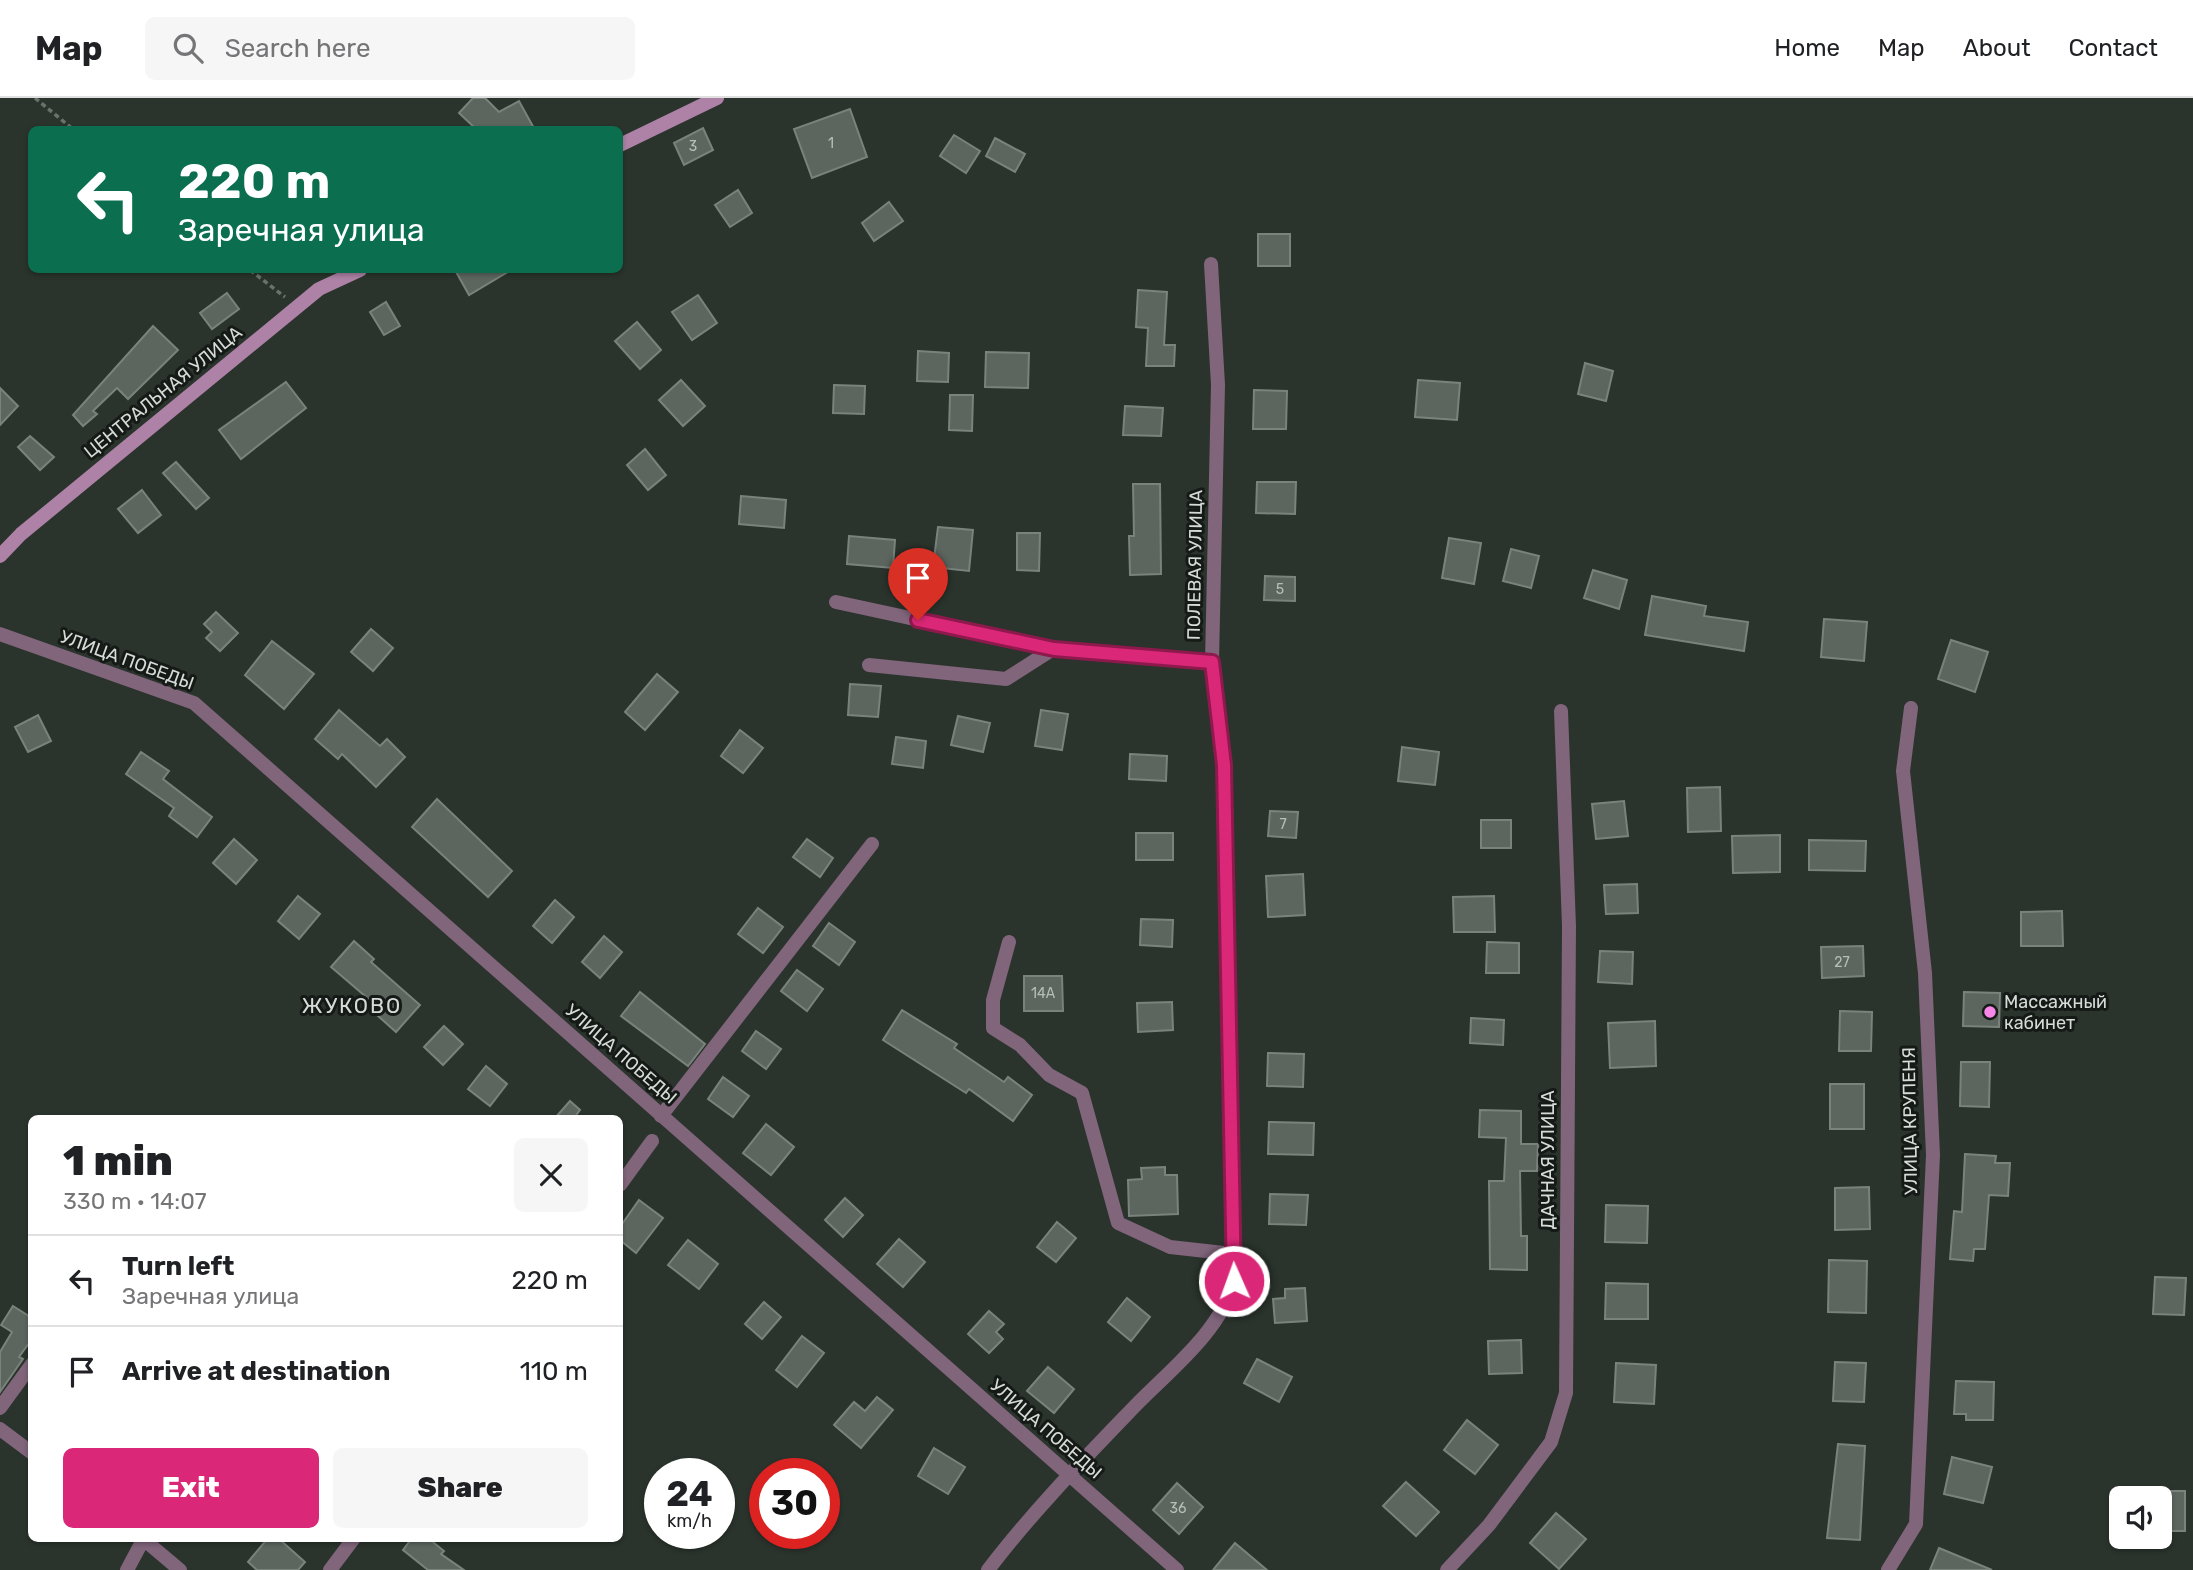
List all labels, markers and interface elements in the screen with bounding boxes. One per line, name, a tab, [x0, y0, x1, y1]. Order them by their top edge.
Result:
search box	[145, 17, 635, 80]
text: Map	[35, 29, 103, 68]
icon: search	[169, 29, 207, 67]
text: Search here	[225, 33, 370, 64]
text: Home	[1774, 34, 1840, 62]
text: Map	[1878, 34, 1925, 62]
text: About	[1963, 34, 2031, 62]
text: Contact	[2069, 34, 2158, 62]
house number: 1	[828, 135, 834, 152]
house number: 3	[689, 138, 697, 155]
text: 220 m	[178, 152, 330, 210]
icon: left	[63, 154, 154, 245]
text: Заречная улица	[178, 211, 425, 249]
street label: ЦЕНТРАЛЬНАЯ УЛИЦА	[79, 321, 247, 463]
street label: ПОЛЕВАЯ УЛИЦА	[1183, 490, 1207, 640]
pin	[888, 548, 948, 620]
icon: arrive	[899, 559, 937, 597]
house number: 5	[1276, 581, 1284, 598]
street label: УЛИЦА ПОБЕДЫ	[57, 626, 197, 694]
house number: 7	[1279, 816, 1287, 833]
house number: 27	[1834, 954, 1850, 971]
house number: 14А	[1031, 985, 1056, 1002]
place label: Массажный кабинет	[2004, 991, 2107, 1034]
district label: ЖУКОВО	[302, 993, 402, 1018]
street label: УЛИЦА ПОБЕДЫ	[561, 1000, 681, 1108]
marker: Массажный кабинет	[1982, 1004, 1998, 1020]
street label: УЛИЦА КРУПЕНЯ	[1898, 1047, 1922, 1195]
street label: ДАЧНАЯ УЛИЦА	[1537, 1090, 1559, 1230]
text: 1 min	[63, 1136, 173, 1186]
button: close	[514, 1138, 588, 1212]
text: 330 m · 14:07	[63, 1187, 207, 1215]
position arrow	[1197, 1244, 1271, 1318]
text: Turn left	[122, 1251, 234, 1282]
icon: left	[63, 1262, 101, 1300]
text: 220 m	[511, 1265, 588, 1296]
text: Заречная улица	[122, 1282, 299, 1310]
icon: arrive	[63, 1353, 101, 1391]
text: Arrive at destination	[122, 1356, 390, 1387]
text: 110 m	[520, 1356, 588, 1387]
street label: УЛИЦА ПОБЕДЫ	[986, 1375, 1106, 1483]
button: Exit	[63, 1448, 319, 1528]
button: Share	[333, 1448, 588, 1528]
speed limit sign: 30	[749, 1458, 840, 1549]
text: 24	[666, 1473, 713, 1515]
map controls	[2109, 1486, 2172, 1549]
button: sound	[2109, 1486, 2172, 1549]
house number: 36	[1170, 1500, 1186, 1517]
text: km/h	[667, 1510, 712, 1532]

